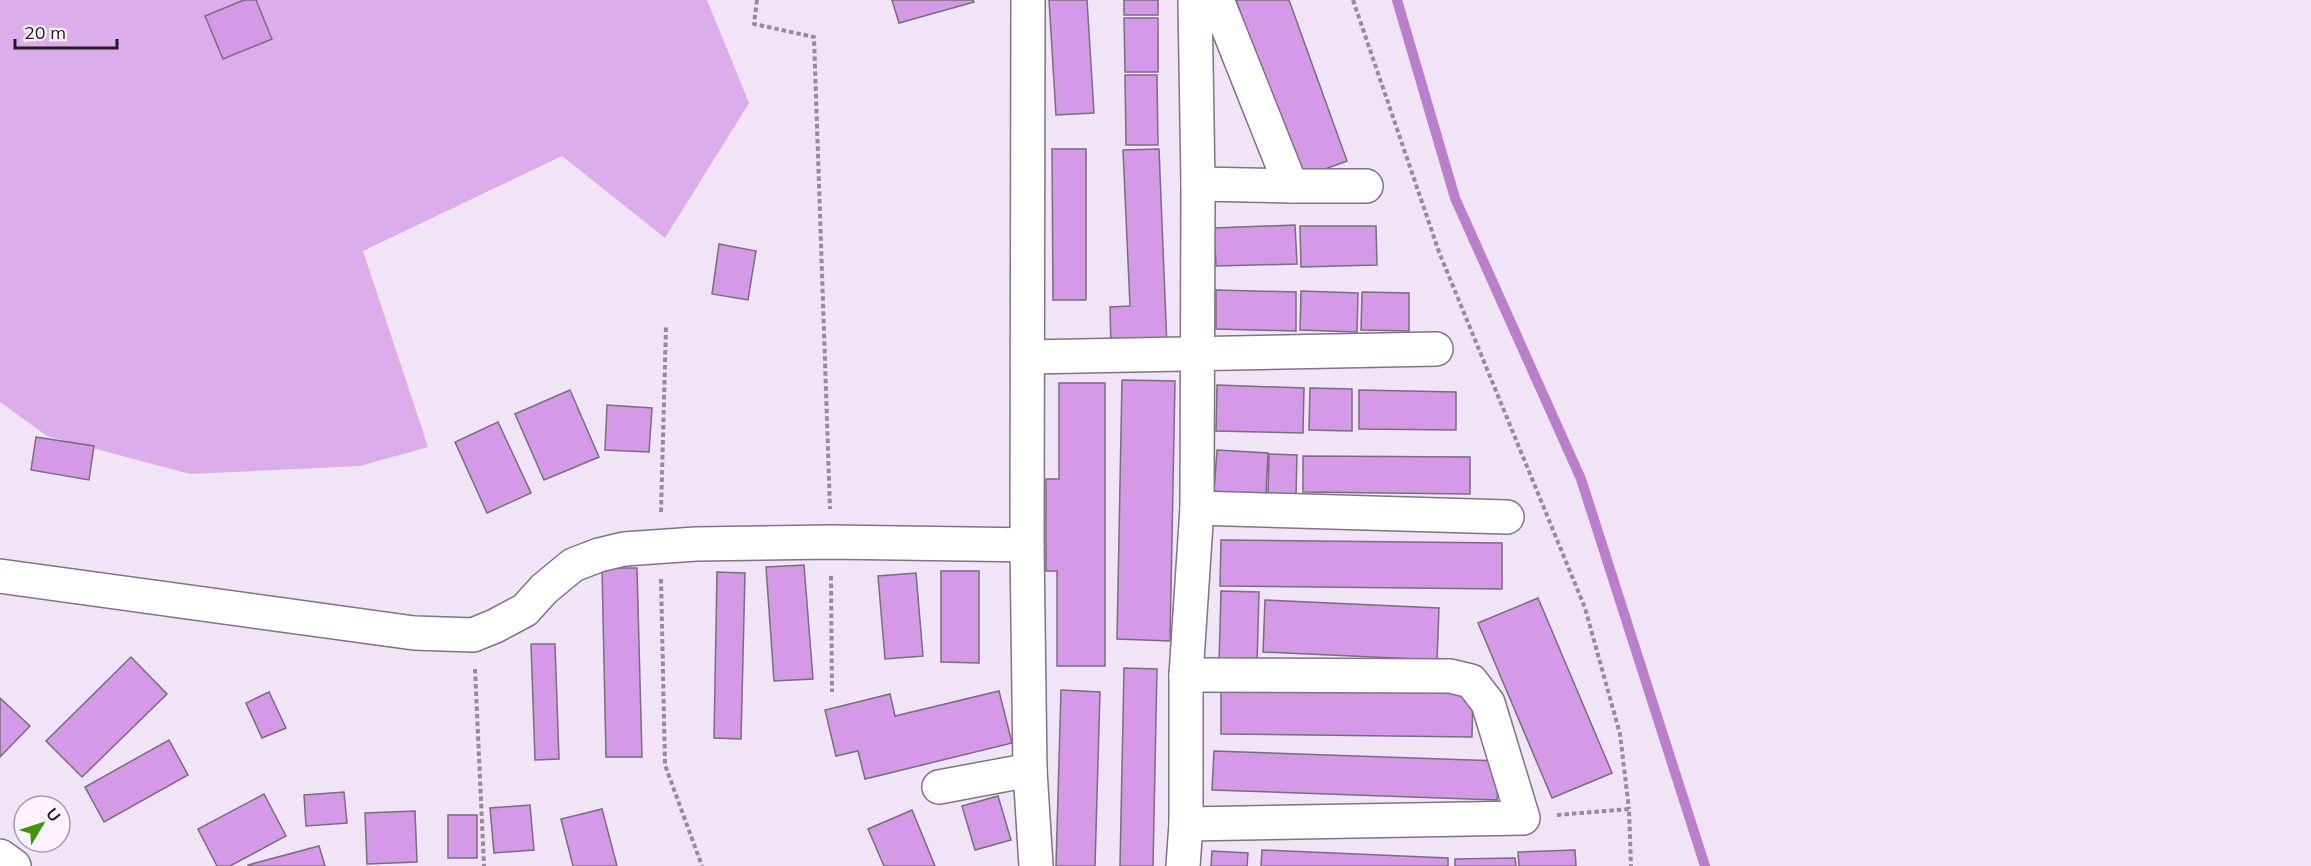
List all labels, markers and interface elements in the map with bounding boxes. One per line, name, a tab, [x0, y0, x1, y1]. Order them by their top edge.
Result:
scale bar	[15, 12, 117, 50]
text: 20 m	[24, 21, 66, 44]
north arrow	[12, 794, 72, 854]
text: U	[42, 804, 65, 825]

